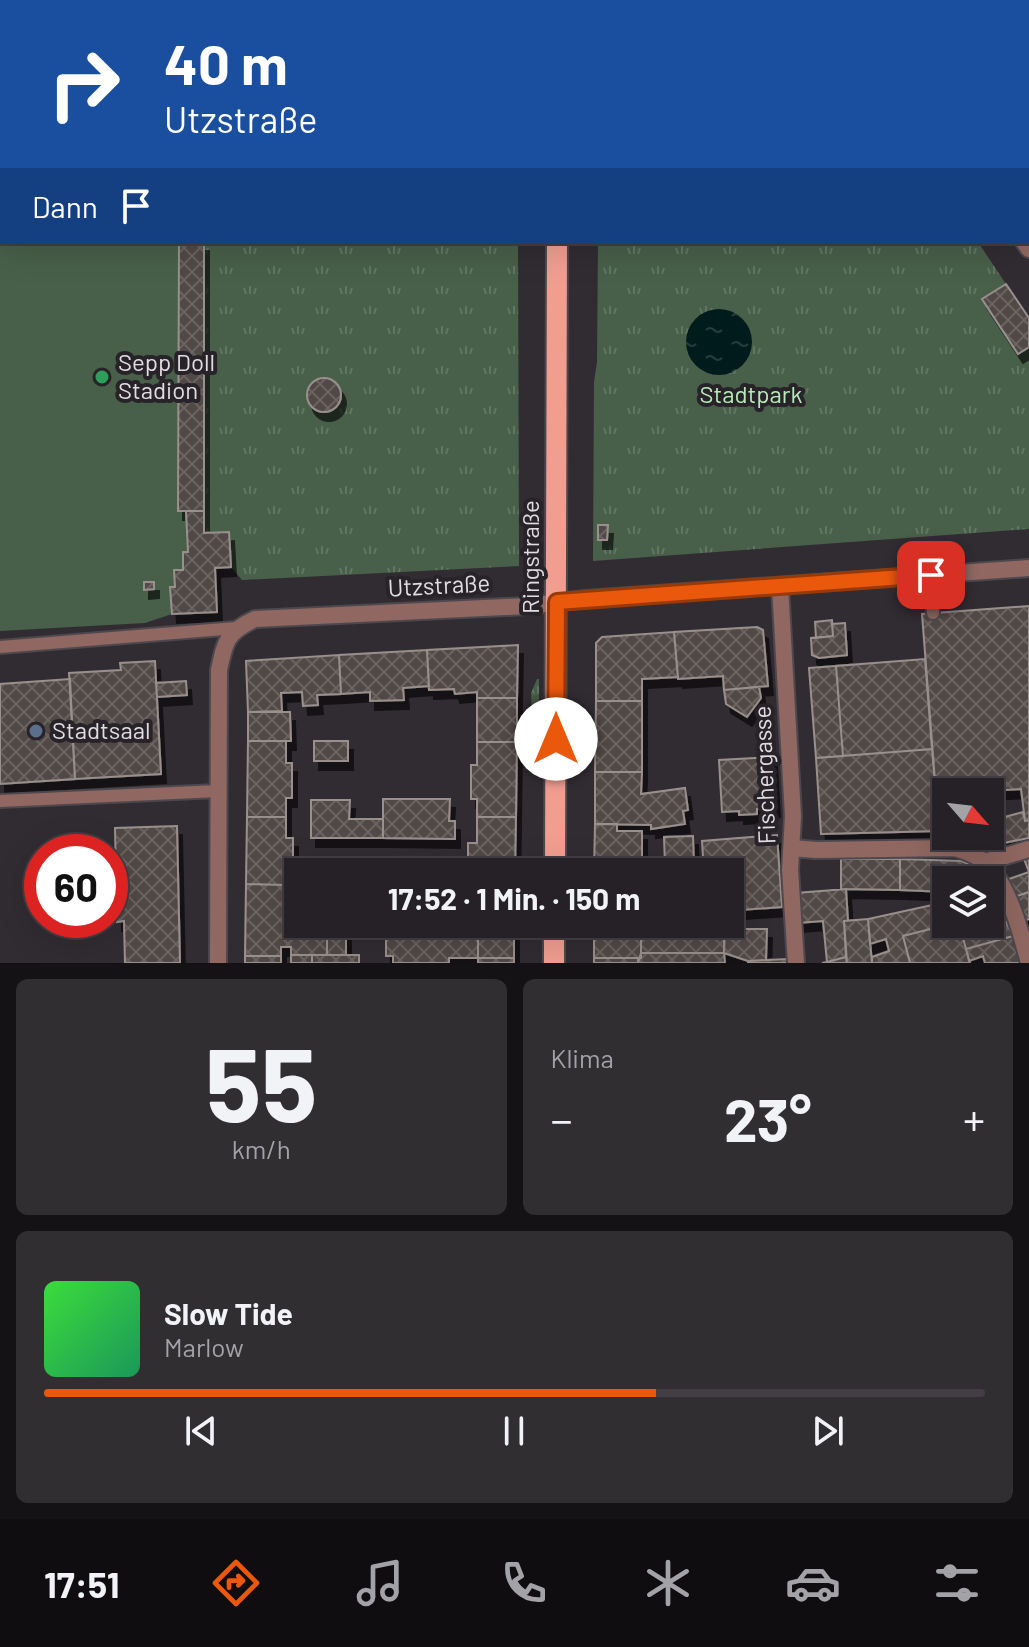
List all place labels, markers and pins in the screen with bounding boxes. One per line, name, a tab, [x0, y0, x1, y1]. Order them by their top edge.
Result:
place label: Sepp Doll Stadion	[118, 347, 215, 404]
marker: Sepp Doll Stadion	[93, 368, 111, 386]
pin	[897, 541, 965, 609]
place label: Stadtsaal	[52, 715, 150, 744]
marker: Stadtsaal	[27, 722, 45, 740]

